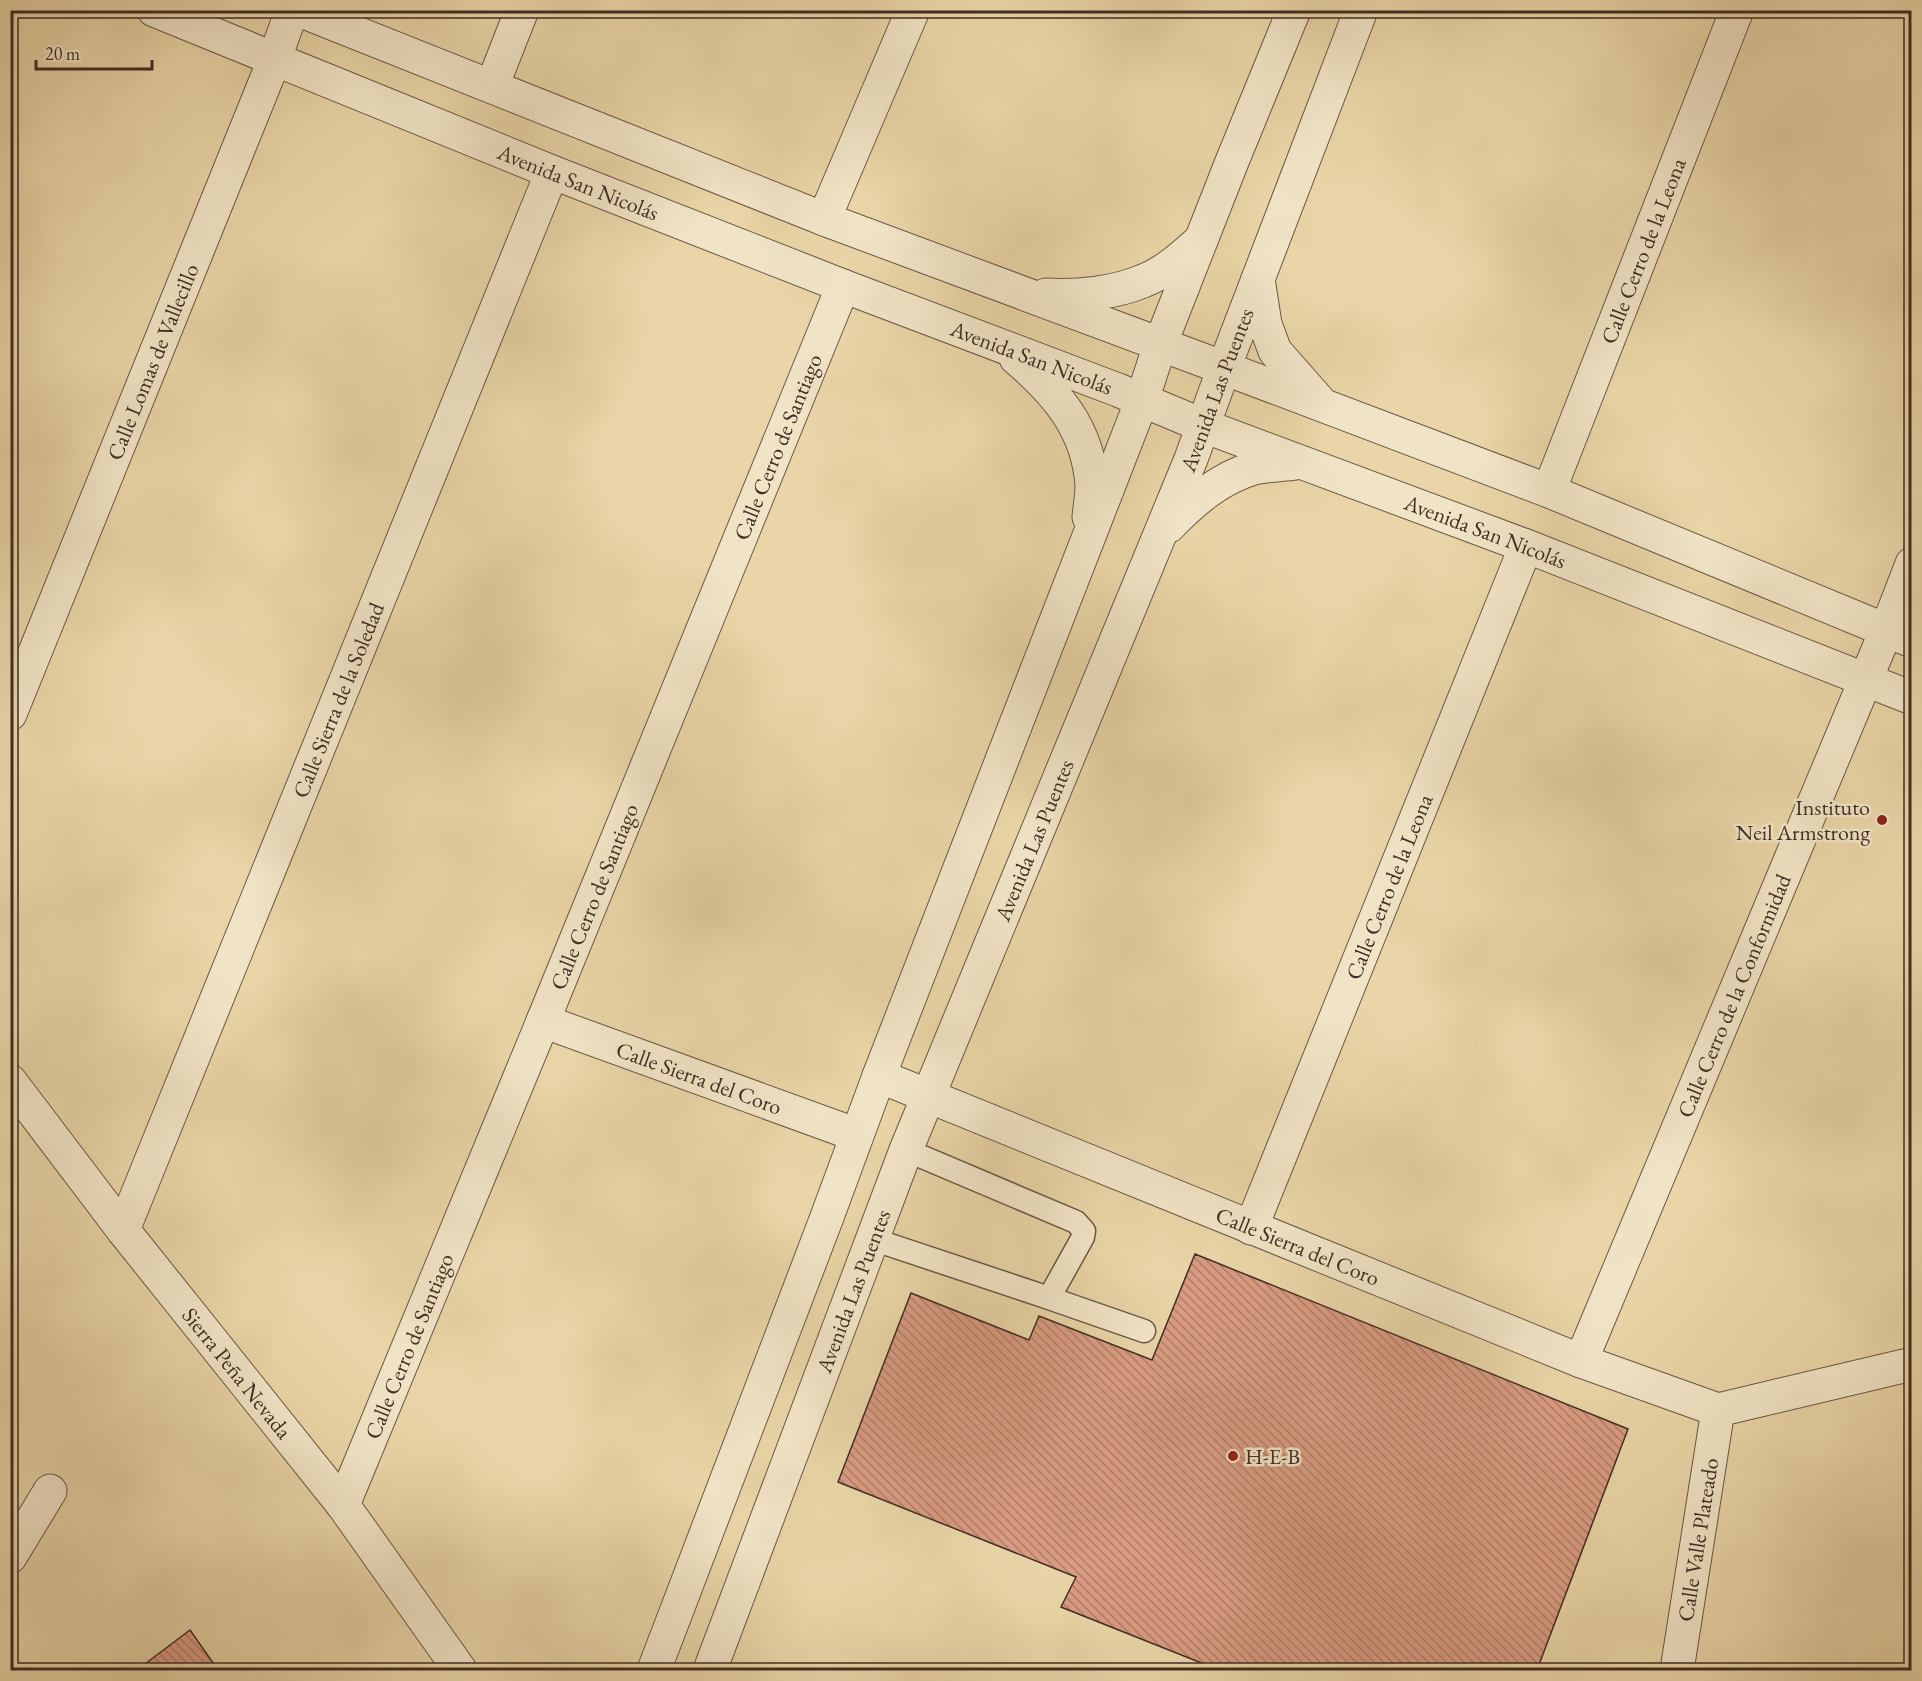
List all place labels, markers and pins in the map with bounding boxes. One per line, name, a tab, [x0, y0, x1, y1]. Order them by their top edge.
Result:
place label: Instituto Neil Armstrong	[1736, 793, 1870, 847]
marker: Instituto Neil Armstrong	[1875, 813, 1889, 827]
place label: H-E-B	[1245, 1442, 1300, 1471]
marker: H-E-B	[1226, 1449, 1240, 1463]

